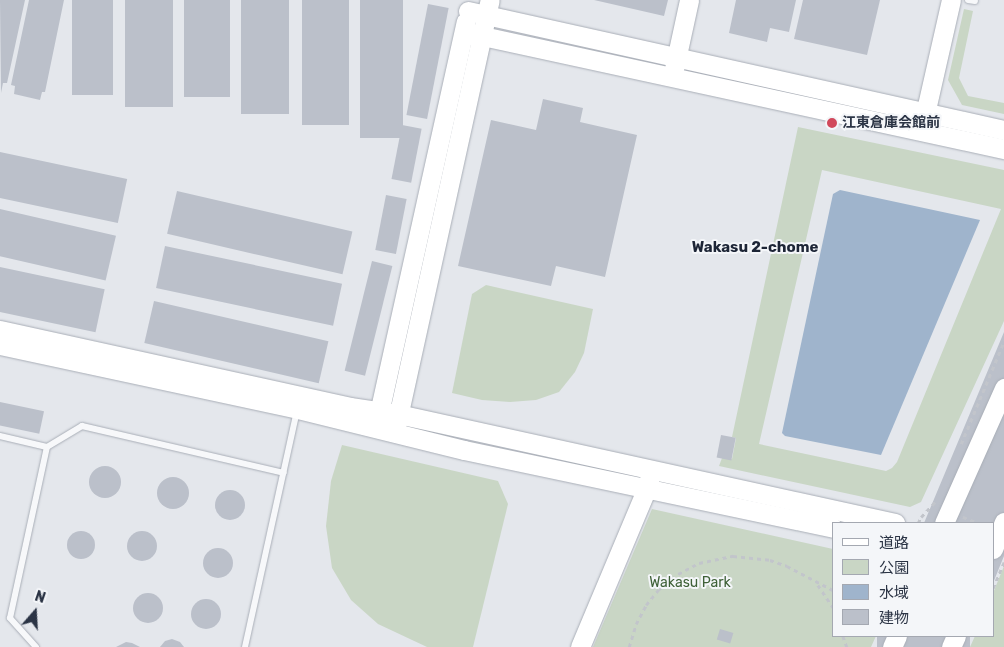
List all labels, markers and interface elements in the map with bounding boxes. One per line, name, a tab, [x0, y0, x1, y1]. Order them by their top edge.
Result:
place label: 江東倉庫会館前	[842, 115, 940, 131]
marker: 江東倉庫会館前	[826, 117, 838, 129]
district label: Wakasu 2-chome	[692, 239, 818, 257]
legend	[832, 522, 994, 637]
text: 道路	[879, 534, 909, 552]
text: 公園	[879, 559, 909, 577]
park label: Wakasu Park	[649, 575, 731, 591]
text: 水域	[879, 584, 909, 602]
north arrow	[10, 587, 60, 637]
text: N	[33, 588, 48, 607]
text: 建物	[879, 609, 909, 627]

